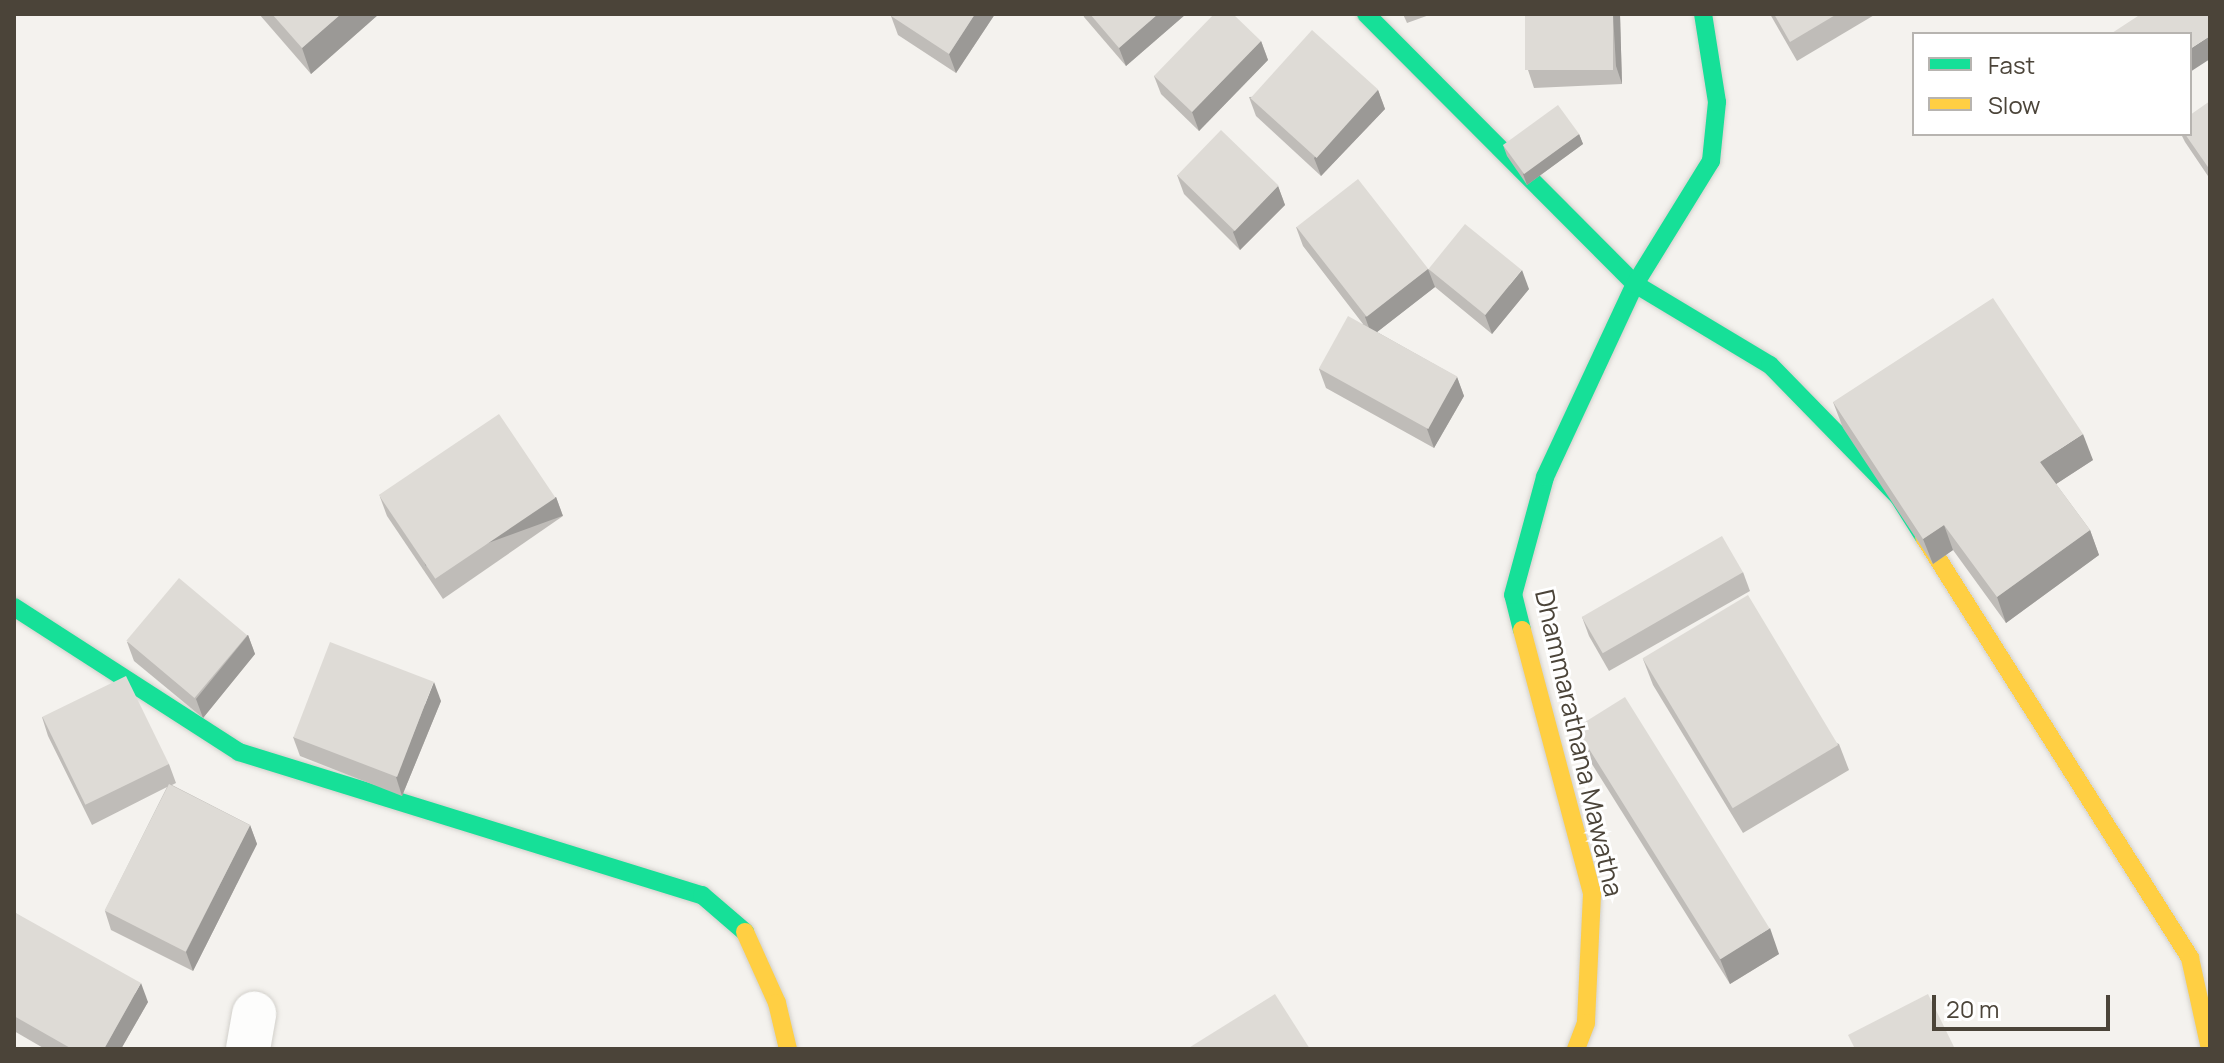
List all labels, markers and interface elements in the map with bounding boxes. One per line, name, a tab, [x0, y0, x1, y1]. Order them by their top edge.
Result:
legend	[1912, 32, 2192, 136]
text: Fast	[1988, 48, 2035, 81]
text: Slow	[1988, 88, 2041, 121]
street label: Dhammarathana Mawatha	[1528, 586, 1630, 900]
scale bar	[1936, 979, 2114, 1029]
text: 20 m	[1946, 992, 1999, 1025]

